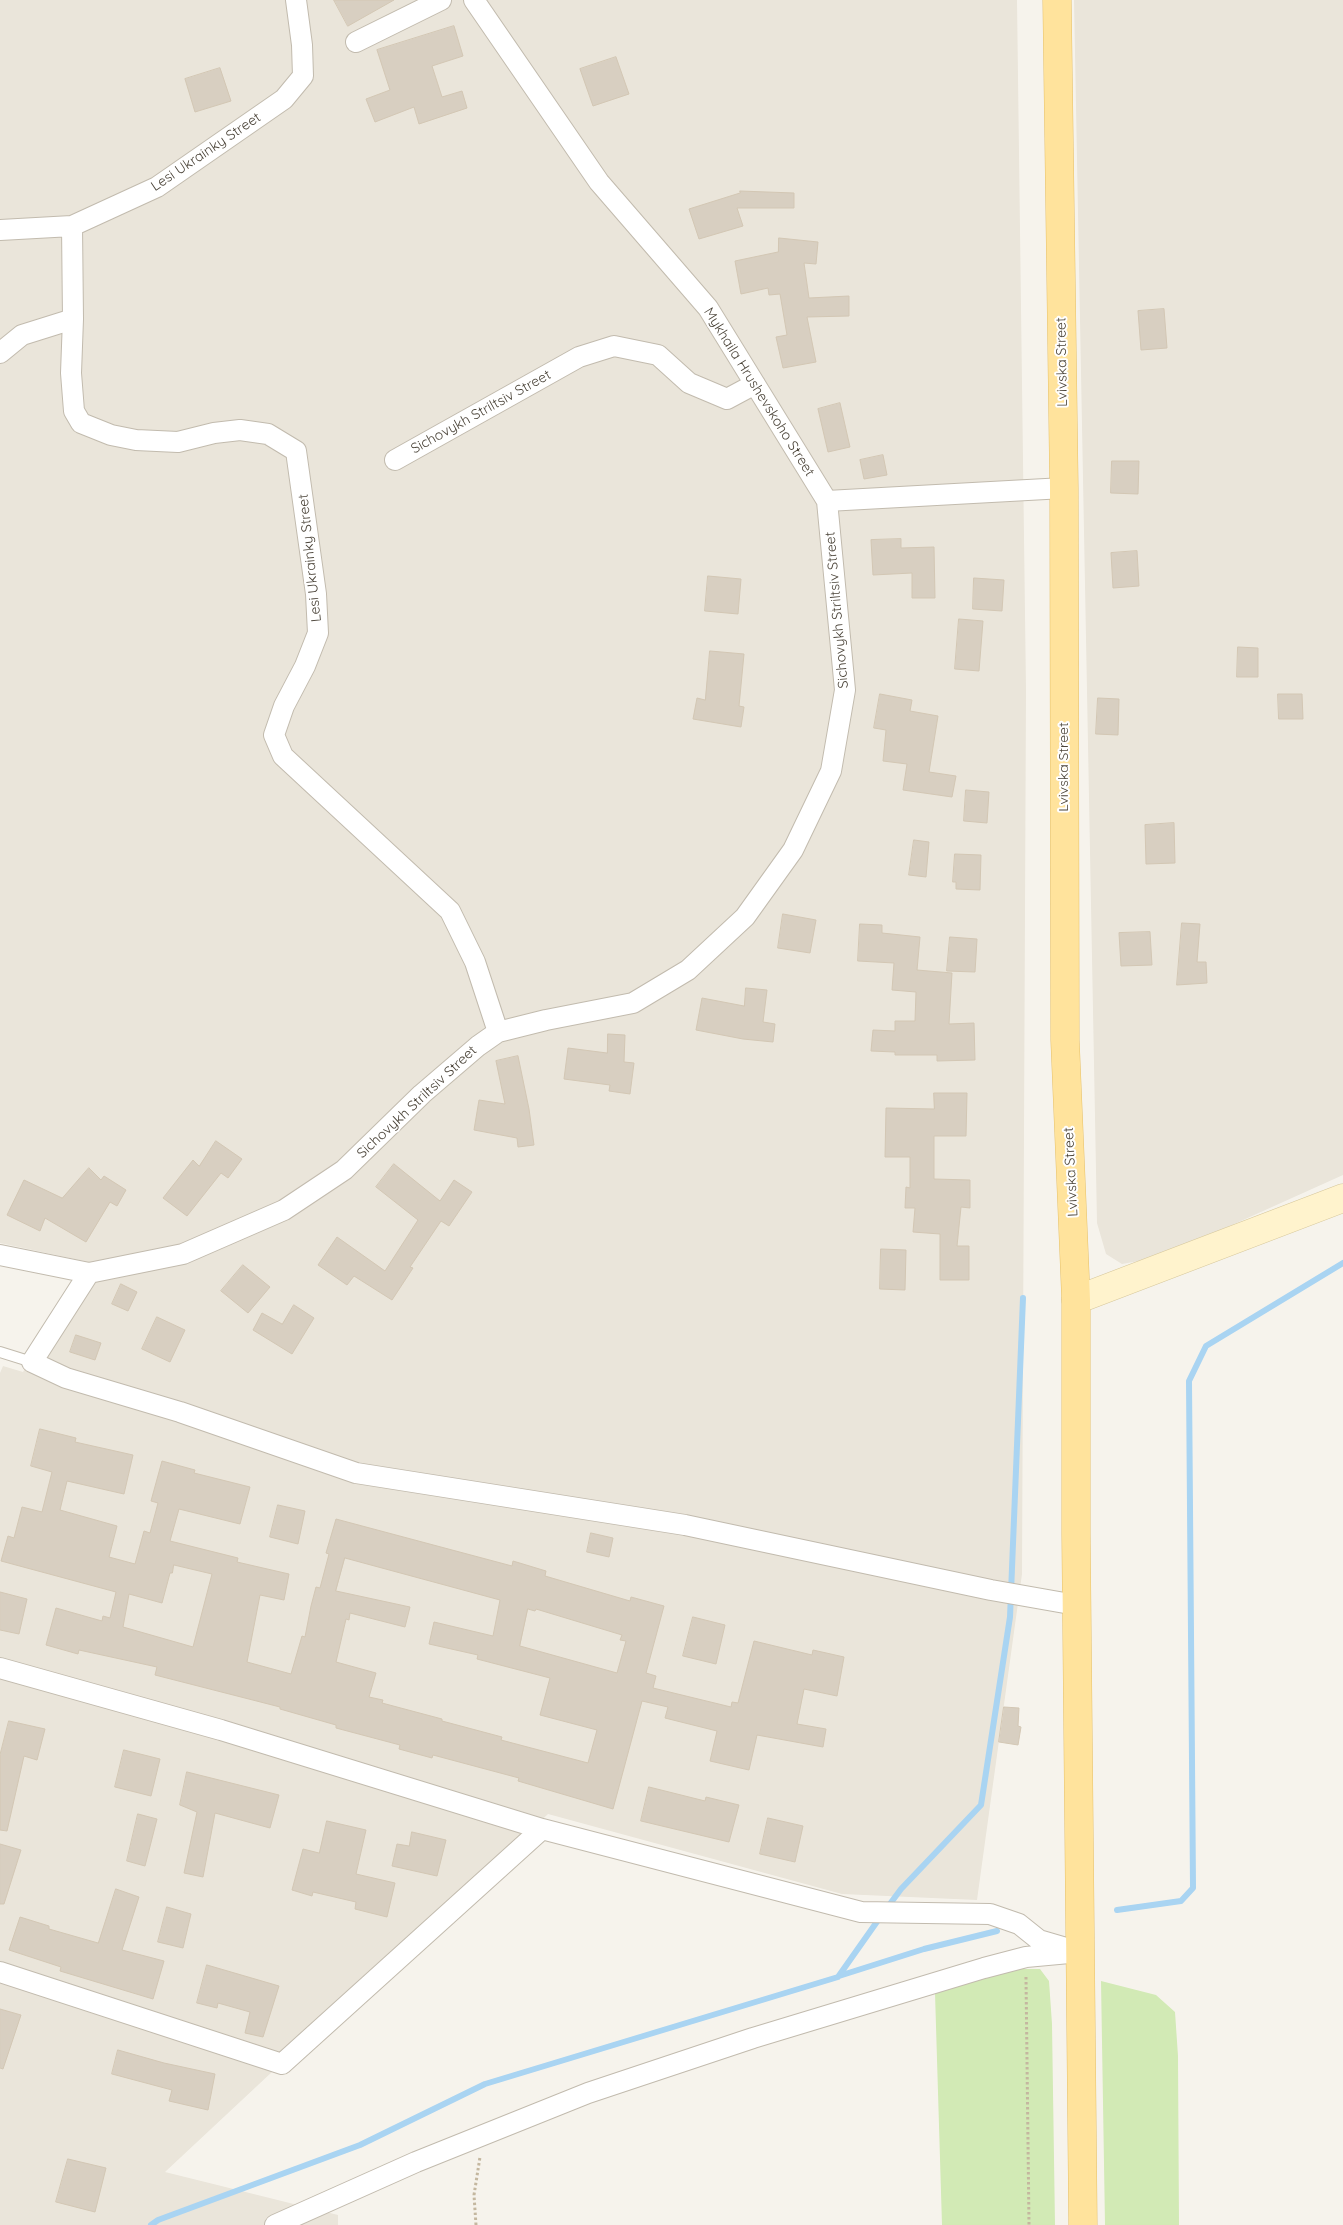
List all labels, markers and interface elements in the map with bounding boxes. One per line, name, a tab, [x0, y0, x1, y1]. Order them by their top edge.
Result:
street label: Lesi Ukrainky Street	[148, 109, 264, 195]
street label: Mykhaila Hrushevskoho Street	[700, 305, 818, 479]
street label: Lvivska Street	[1053, 317, 1071, 407]
street label: Sichovykh Striltsiv Street	[408, 367, 554, 457]
street label: Lesi Ukrainky Street	[295, 493, 325, 623]
street label: Sichovykh Striltsiv Street	[822, 531, 852, 689]
street label: Lvivska Street	[1056, 722, 1072, 812]
street label: Sichovykh Striltsiv Street	[354, 1042, 480, 1162]
street label: Lvivska Street	[1060, 1127, 1082, 1217]

